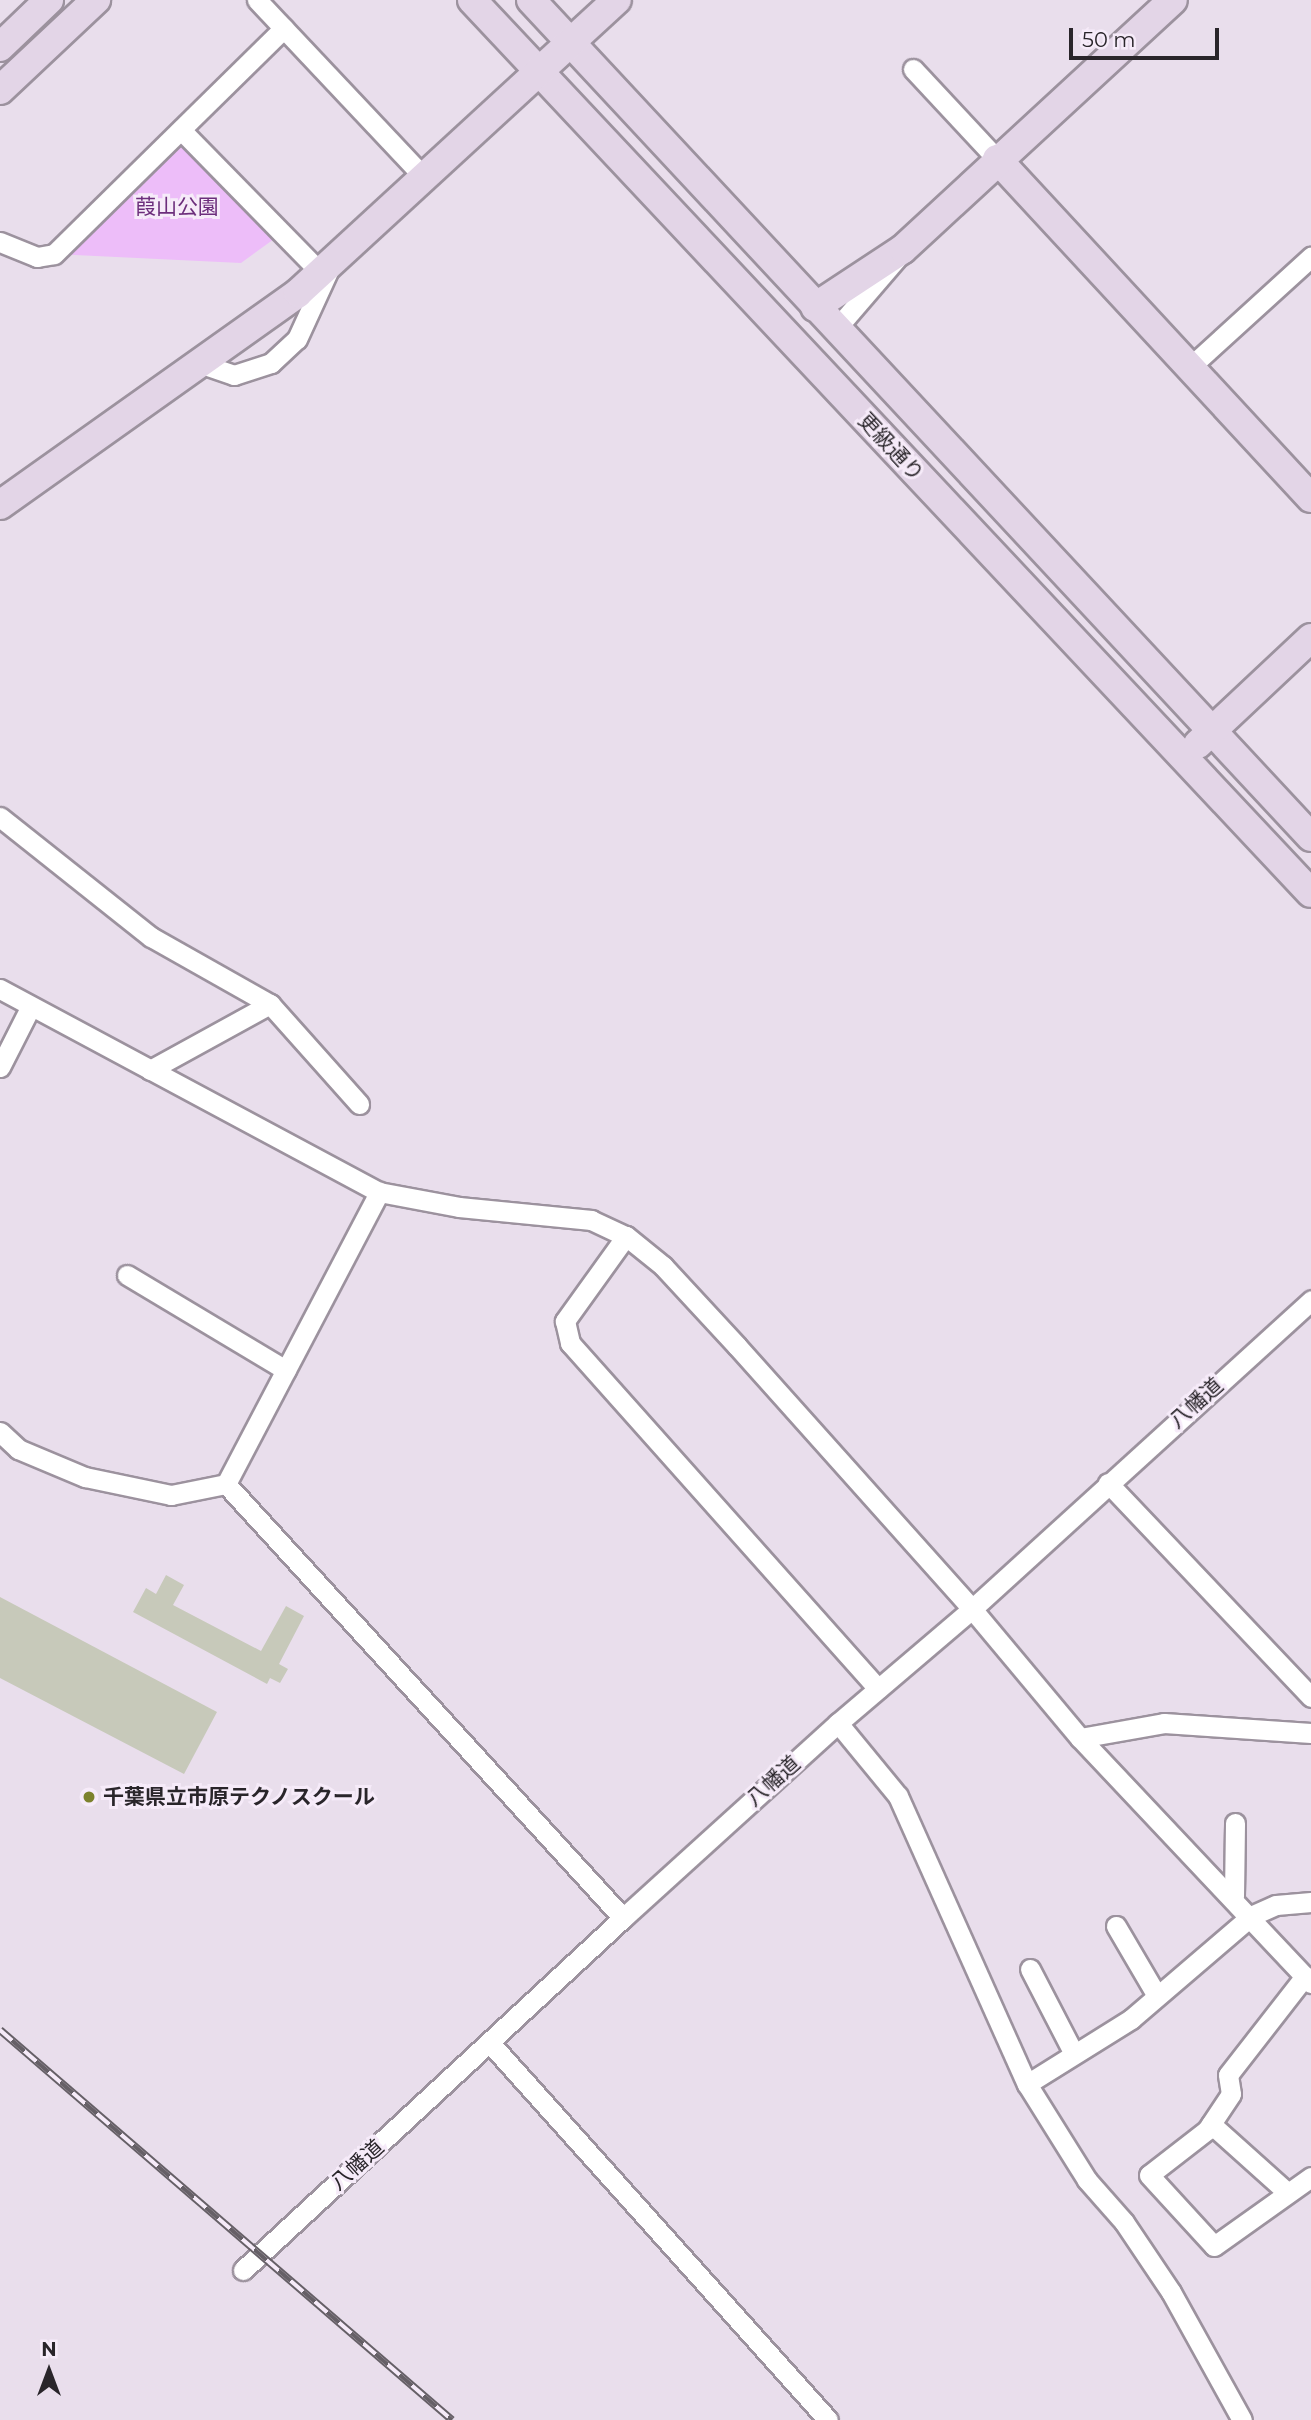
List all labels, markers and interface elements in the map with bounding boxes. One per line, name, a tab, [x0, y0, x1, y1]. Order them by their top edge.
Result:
scale bar	[1073, 14, 1224, 58]
text: 50 m	[1082, 27, 1136, 52]
park label: 葭山公園	[135, 194, 219, 220]
street label: 更級通り	[853, 408, 929, 486]
street label: 八幡道	[1164, 1373, 1228, 1433]
street label: 八幡道	[741, 1751, 805, 1811]
place label: 千葉県立市原テクノスクール	[103, 1784, 376, 1810]
marker: 千葉県立市原テクノスクール	[81, 1789, 97, 1805]
street label: 八幡道	[325, 2135, 389, 2195]
north arrow	[14, 2336, 84, 2406]
text: N	[41, 2338, 57, 2361]

